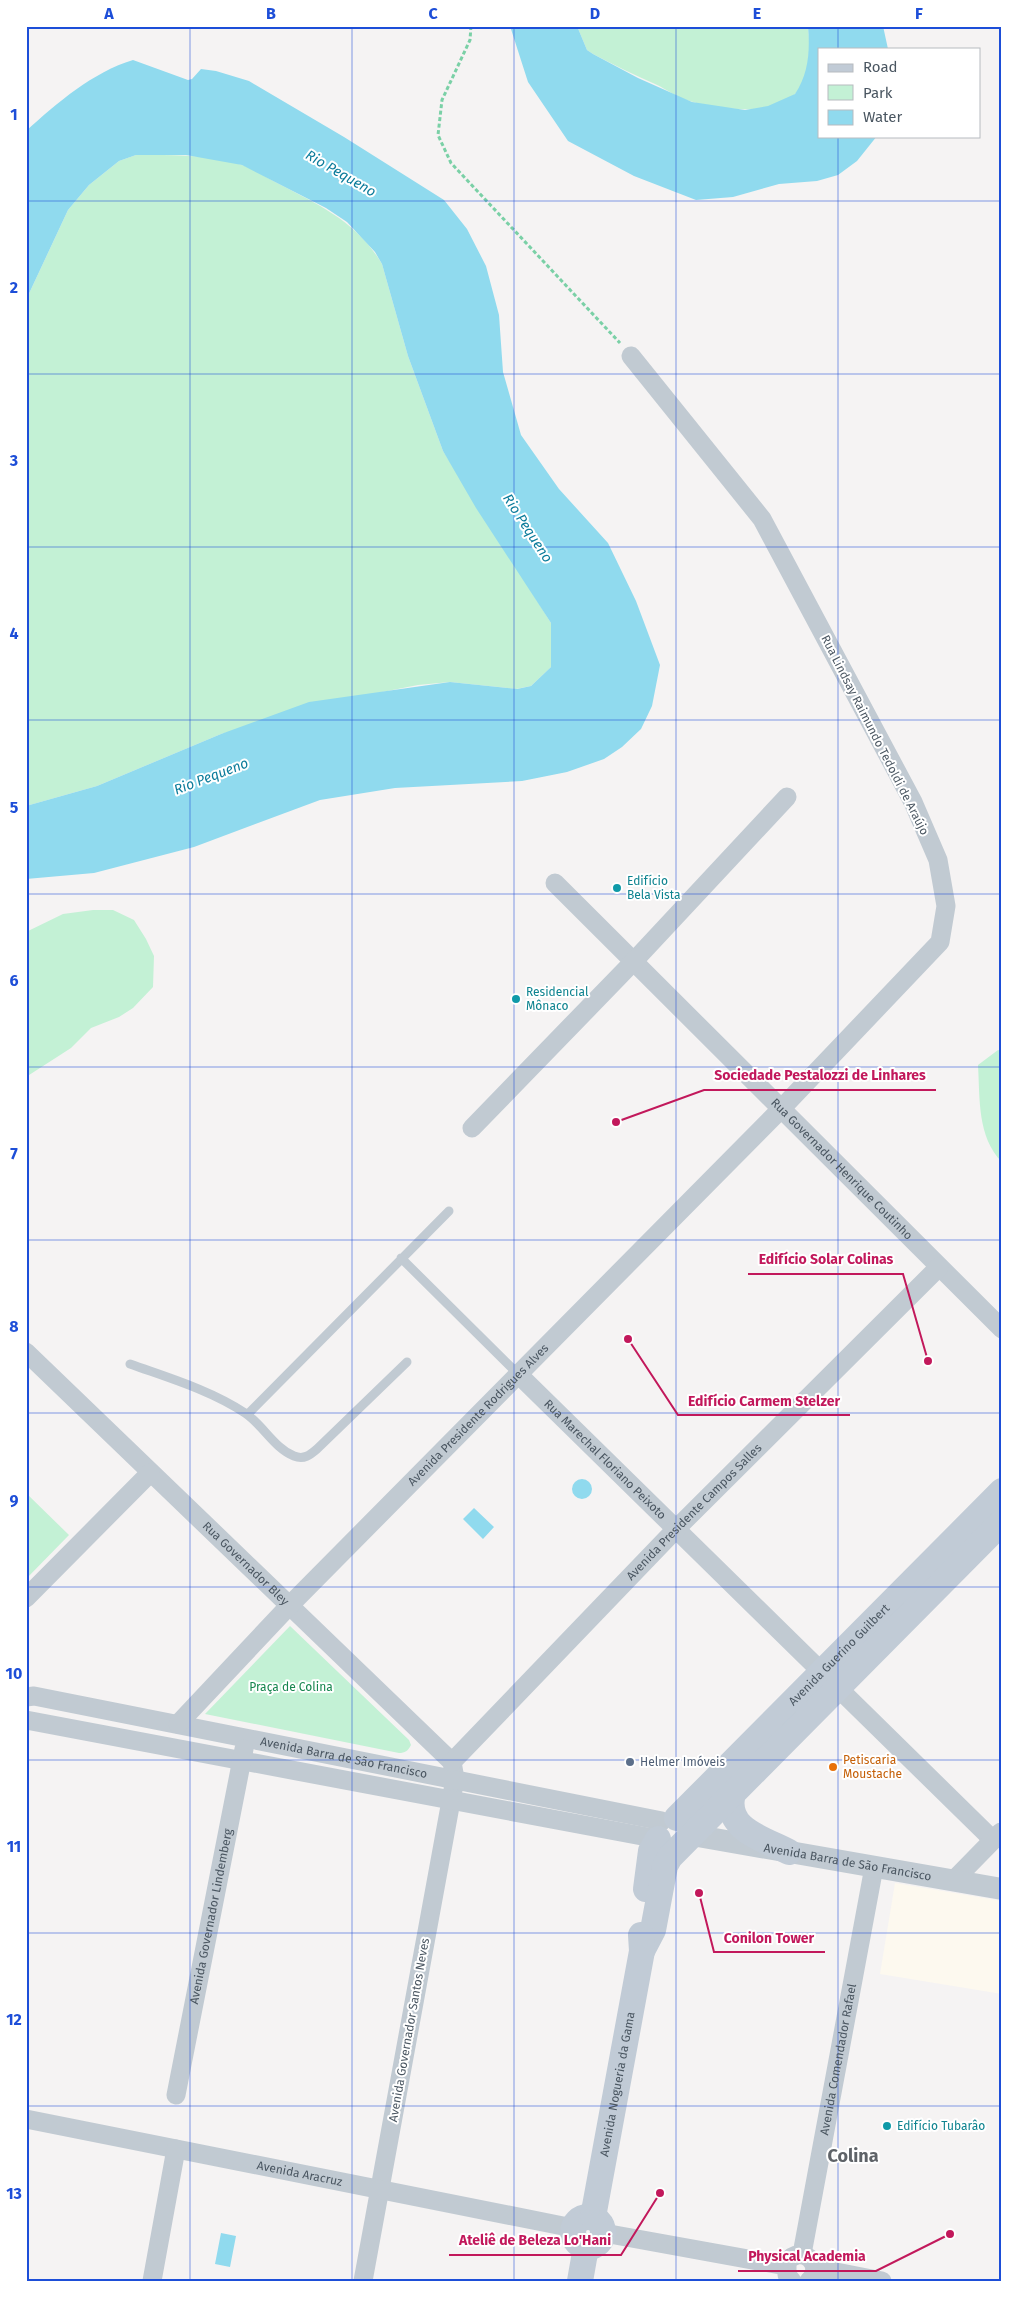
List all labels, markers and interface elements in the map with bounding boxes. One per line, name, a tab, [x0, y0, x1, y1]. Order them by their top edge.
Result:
text: A	[103, 4, 114, 23]
text: B	[266, 4, 276, 23]
text: C	[428, 4, 438, 23]
text: D	[590, 4, 600, 23]
text: E	[753, 4, 761, 23]
text: F	[915, 4, 923, 23]
legend	[818, 48, 980, 138]
text: Road	[863, 58, 898, 76]
text: Park	[863, 84, 893, 102]
text: 1	[10, 105, 18, 124]
text: Water	[863, 108, 902, 126]
water label: Rio Pequeno	[303, 146, 379, 200]
text: 2	[10, 278, 18, 297]
text: 3	[9, 451, 18, 470]
water label: Rio Pequeno	[499, 491, 556, 566]
text: 4	[9, 624, 19, 643]
street label: Rua Lindsay Raimundo Tedoldi de Araújo	[818, 633, 932, 837]
water label: Rio Pequeno	[172, 754, 251, 798]
text: 5	[10, 798, 19, 817]
place label: Edifício Bela Vista	[627, 874, 680, 902]
marker: Edifício Bela Vista	[611, 882, 623, 894]
text: 6	[9, 971, 19, 990]
place label: Residencial Mônaco	[526, 985, 589, 1013]
marker: Residencial Mônaco	[510, 993, 522, 1005]
callout: Sociedade Pestalozzi de Linhares	[704, 1061, 936, 1090]
text: Sociedade Pestalozzi de Linhares	[714, 1067, 926, 1084]
street label: Rua Governador Henrique Coutinho	[768, 1096, 915, 1243]
text: 7	[10, 1144, 18, 1163]
callout: Edifício Solar Colinas	[748, 1245, 903, 1274]
text: Edifício Solar Colinas	[759, 1251, 894, 1268]
text: 8	[9, 1317, 19, 1336]
street label: Avenida Presidente Rodrigues Alves	[405, 1341, 552, 1489]
callout: Edifício Carmem Stelzer	[678, 1386, 850, 1415]
text: Edifício Carmem Stelzer	[688, 1393, 840, 1410]
street label: Rua Marechal Floriano Peixoto	[541, 1397, 669, 1522]
street label: Avenida Presidente Campos Salles	[624, 1440, 765, 1583]
text: 9	[10, 1491, 19, 1510]
street label: Rua Governador Bley	[200, 1519, 292, 1608]
street label: Avenida Guerino Guilbert	[786, 1601, 893, 1708]
text: 10	[6, 1664, 22, 1683]
park label: Praça de Colina	[249, 1680, 333, 1694]
street label: Avenida Barra de São Francisco	[259, 1734, 428, 1781]
place label: Petiscaria Moustache	[843, 1753, 902, 1781]
place label: Helmer Imóveis	[640, 1755, 725, 1769]
marker: Helmer Imóveis	[624, 1756, 636, 1768]
marker: Petiscaria Moustache	[827, 1761, 839, 1773]
street label: Avenida Governador Lindemberg	[187, 1827, 235, 2005]
text: 11	[7, 1837, 21, 1856]
street label: Avenida Barra de São Francisco	[763, 1841, 932, 1884]
callout: Conilon Tower	[714, 1923, 825, 1952]
text: Conilon Tower	[724, 1930, 815, 1947]
street label: Avenida Governador Santos Neves	[386, 1937, 432, 2123]
street label: Avenida Comendador Rafael	[817, 1982, 859, 2136]
text: 12	[6, 2010, 22, 2029]
street label: Avenida Nogueria da Gama	[597, 2011, 638, 2158]
place label: Edifício Tubarâo	[897, 2119, 985, 2133]
marker: Edifício Tubarâo	[881, 2120, 893, 2132]
district label: Colina	[827, 2145, 879, 2167]
street label: Avenida Aracruz	[256, 2158, 344, 2189]
text: 13	[6, 2184, 22, 2203]
callout: Ateliê de Beleza Lo'Hani	[449, 2226, 621, 2255]
text: Ateliê de Beleza Lo'Hani	[458, 2232, 611, 2249]
callout: Physical Academia	[738, 2242, 876, 2271]
text: Physical Academia	[748, 2248, 866, 2265]

